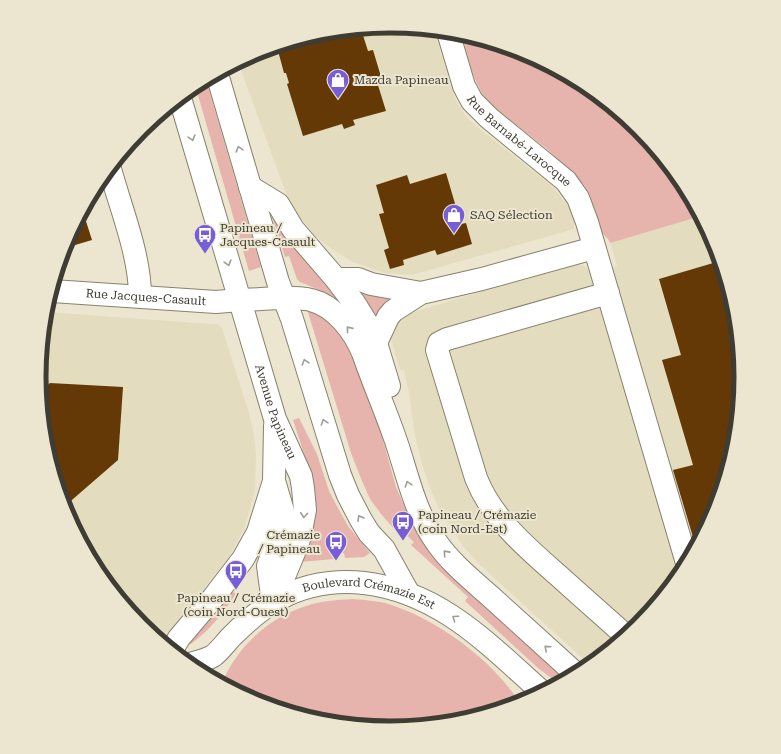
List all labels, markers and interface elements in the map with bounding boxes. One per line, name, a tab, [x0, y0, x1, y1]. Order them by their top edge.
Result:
shop icon: Mazda Papineau	[325, 67, 351, 100]
place label: Mazda Papineau	[354, 73, 449, 87]
street label: Rue Barnabé-Larocque	[463, 93, 575, 189]
one-way arrow	[187, 134, 196, 141]
one-way arrow	[235, 146, 244, 153]
shop icon: SAQ Sélection	[441, 202, 467, 235]
place label: SAQ Sélection	[470, 208, 553, 222]
place label: Papineau / Jacques-Casault	[220, 221, 316, 249]
bus stop icon: Papineau / Jacques-Casault	[192, 222, 218, 255]
one-way arrow	[223, 259, 232, 266]
street label: Rue Jacques-Casault	[85, 286, 207, 308]
one-way arrow	[346, 326, 353, 333]
one-way arrow	[301, 358, 310, 365]
street label: Avenue Papineau	[252, 363, 300, 462]
one-way arrow	[320, 418, 329, 425]
one-way arrow	[405, 480, 413, 487]
place label: Papineau / Crémazie (coin Nord-Est)	[418, 508, 537, 536]
bus stop icon: Papineau / Crémazie (coin Nord-Est)	[390, 509, 416, 542]
one-way arrow	[300, 512, 309, 518]
one-way arrow	[358, 515, 365, 522]
place label: Crémazie / Papineau	[257, 528, 321, 556]
bus stop icon: Crémazie / Papineau	[323, 529, 349, 562]
one-way arrow	[443, 551, 450, 558]
bus stop icon: Papineau / Crémazie (coin Nord-Ouest)	[223, 558, 249, 591]
street label: Boulevard Crémazie Est	[301, 575, 438, 612]
place label: Papineau / Crémazie (coin Nord-Ouest)	[177, 591, 296, 619]
one-way arrow	[452, 615, 459, 623]
one-way arrow	[544, 645, 552, 653]

